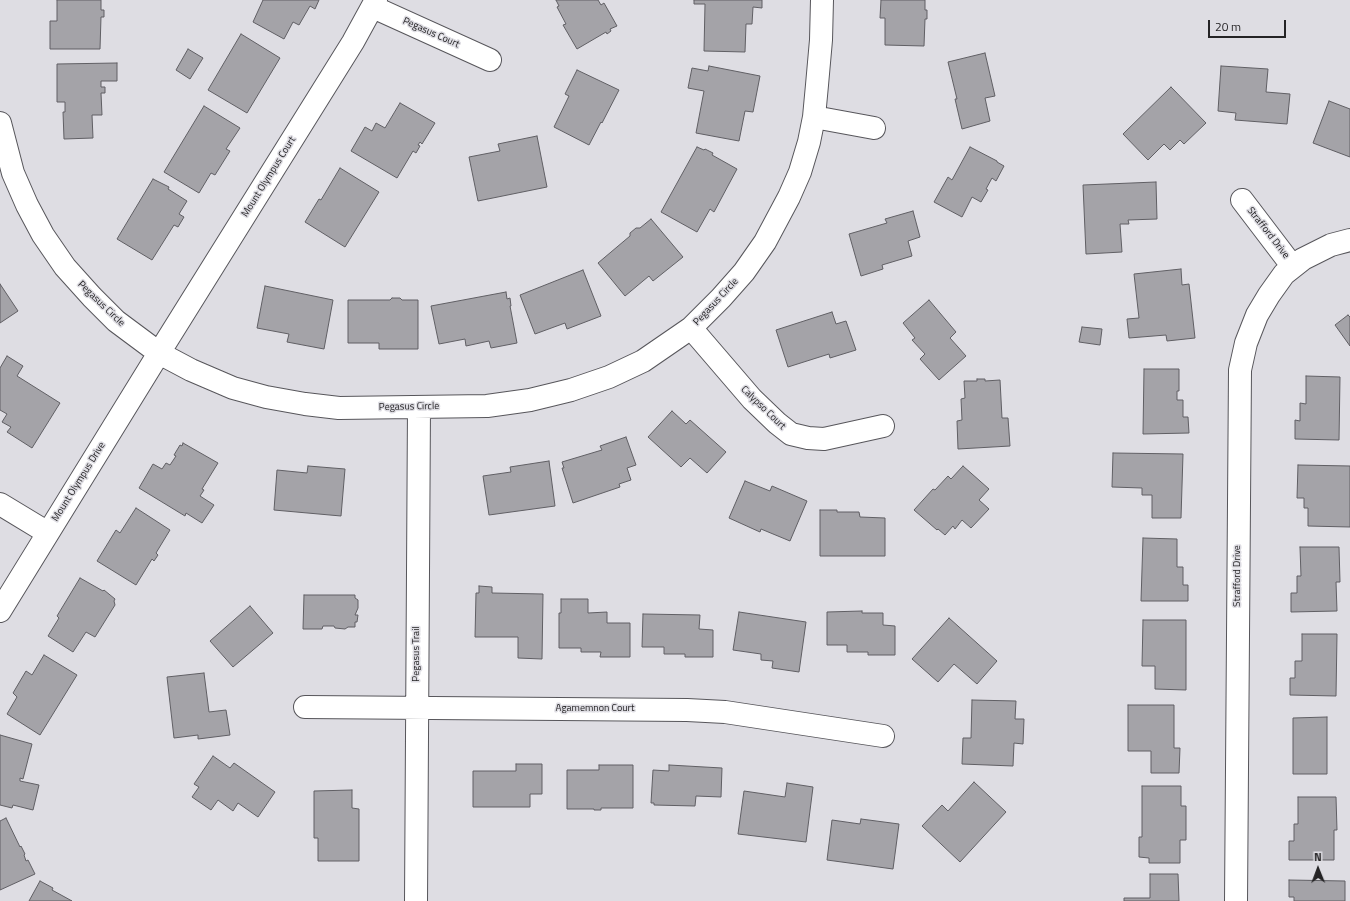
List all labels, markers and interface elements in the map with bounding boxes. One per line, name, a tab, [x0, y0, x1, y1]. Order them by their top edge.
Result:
scale bar	[1210, 12, 1288, 38]
street label: Pegasus Court	[401, 15, 461, 51]
text: 20 m	[1215, 17, 1241, 36]
street label: Mount Olympus Court	[239, 135, 299, 219]
street label: Strafford Drive	[1244, 205, 1292, 261]
street label: Pegasus Circle	[691, 276, 741, 328]
street label: Pegasus Circle	[75, 279, 127, 329]
street label: Calypso Court	[738, 384, 788, 432]
street label: Pegasus Circle	[379, 400, 439, 414]
street label: Mount Olympus Drive	[50, 440, 108, 524]
street label: Strafford Drive	[1232, 545, 1244, 607]
street label: Pegasus Trail	[411, 626, 423, 682]
street label: Agamemnon Court	[556, 703, 634, 715]
north arrow	[1298, 849, 1338, 889]
text: N	[1314, 849, 1322, 865]

